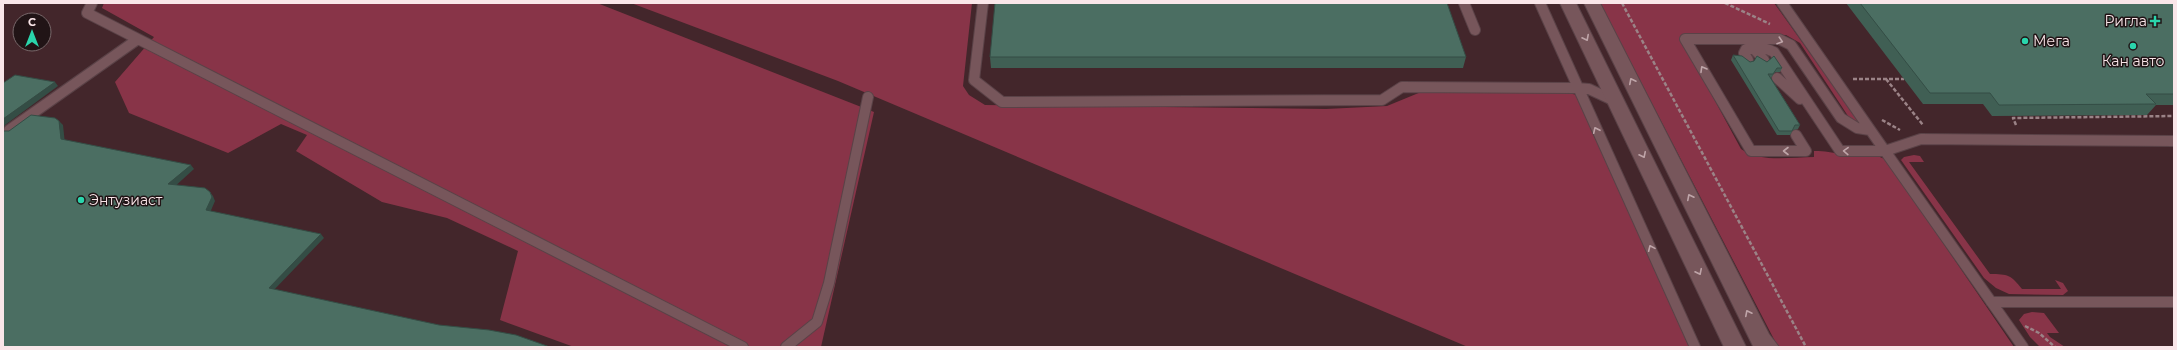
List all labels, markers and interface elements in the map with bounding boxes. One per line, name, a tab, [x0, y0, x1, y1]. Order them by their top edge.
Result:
north arrow	[12, 12, 52, 52]
place label: Ригла	[2105, 12, 2147, 30]
text: С	[28, 15, 36, 29]
marker: Ригла	[2150, 16, 2160, 26]
place label: Мега	[2033, 32, 2070, 50]
one-way arrow	[1581, 34, 1588, 41]
one-way arrow	[1777, 36, 1784, 45]
marker: Мега	[2020, 36, 2030, 46]
marker: Кан авто	[2128, 41, 2138, 51]
place label: Кан авто	[2102, 52, 2164, 70]
one-way arrow	[1700, 66, 1708, 73]
one-way arrow	[1629, 78, 1636, 85]
one-way arrow	[1593, 126, 1601, 134]
one-way arrow	[1843, 146, 1849, 155]
one-way arrow	[1783, 147, 1789, 155]
one-way arrow	[1638, 150, 1646, 158]
place label: Энтузиаст	[89, 191, 163, 209]
one-way arrow	[1687, 194, 1695, 202]
marker: Энтузиаст	[76, 195, 86, 205]
one-way arrow	[1647, 244, 1655, 251]
one-way arrow	[1694, 268, 1702, 275]
one-way arrow	[1745, 310, 1753, 318]

